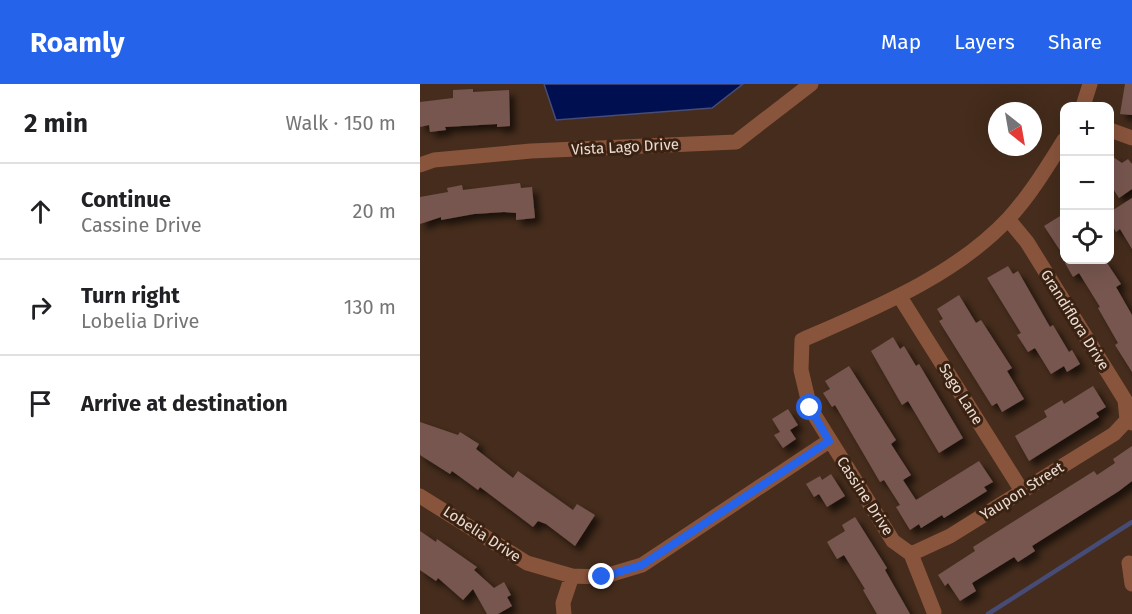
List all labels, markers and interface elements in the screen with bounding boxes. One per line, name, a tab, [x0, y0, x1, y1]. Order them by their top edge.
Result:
text: Roamly	[30, 26, 124, 59]
text: Map	[881, 29, 921, 55]
text: Layers	[954, 29, 1015, 55]
text: Share	[1048, 29, 1102, 55]
north arrow	[988, 102, 1042, 156]
map controls	[1060, 102, 1114, 264]
button: +	[1060, 102, 1114, 156]
text: 2 min	[24, 108, 88, 139]
text: Walk · 150 m	[286, 111, 396, 135]
street label: Vista Lago Drive	[571, 135, 679, 159]
button: −	[1060, 156, 1114, 210]
text: Continue	[81, 186, 171, 213]
icon: ahead	[24, 195, 57, 228]
text: 20 m	[353, 199, 396, 223]
button: locate	[1060, 210, 1114, 264]
text: Cassine Drive	[81, 213, 202, 237]
street label: Grandiflora Drive	[1037, 266, 1113, 374]
text: Turn right	[81, 282, 180, 309]
icon: right	[24, 291, 57, 324]
text: 130 m	[344, 295, 396, 319]
text: Lobelia Drive	[81, 309, 200, 333]
street label: Sago Lane	[935, 360, 987, 428]
icon: arrive	[24, 387, 57, 420]
text: Arrive at destination	[81, 390, 288, 417]
route start	[796, 394, 822, 420]
street label: Cassine Drive	[833, 453, 897, 539]
street label: Yaupon Street	[977, 458, 1068, 524]
street label: Lobelia Drive	[440, 502, 524, 566]
route end	[588, 563, 614, 589]

